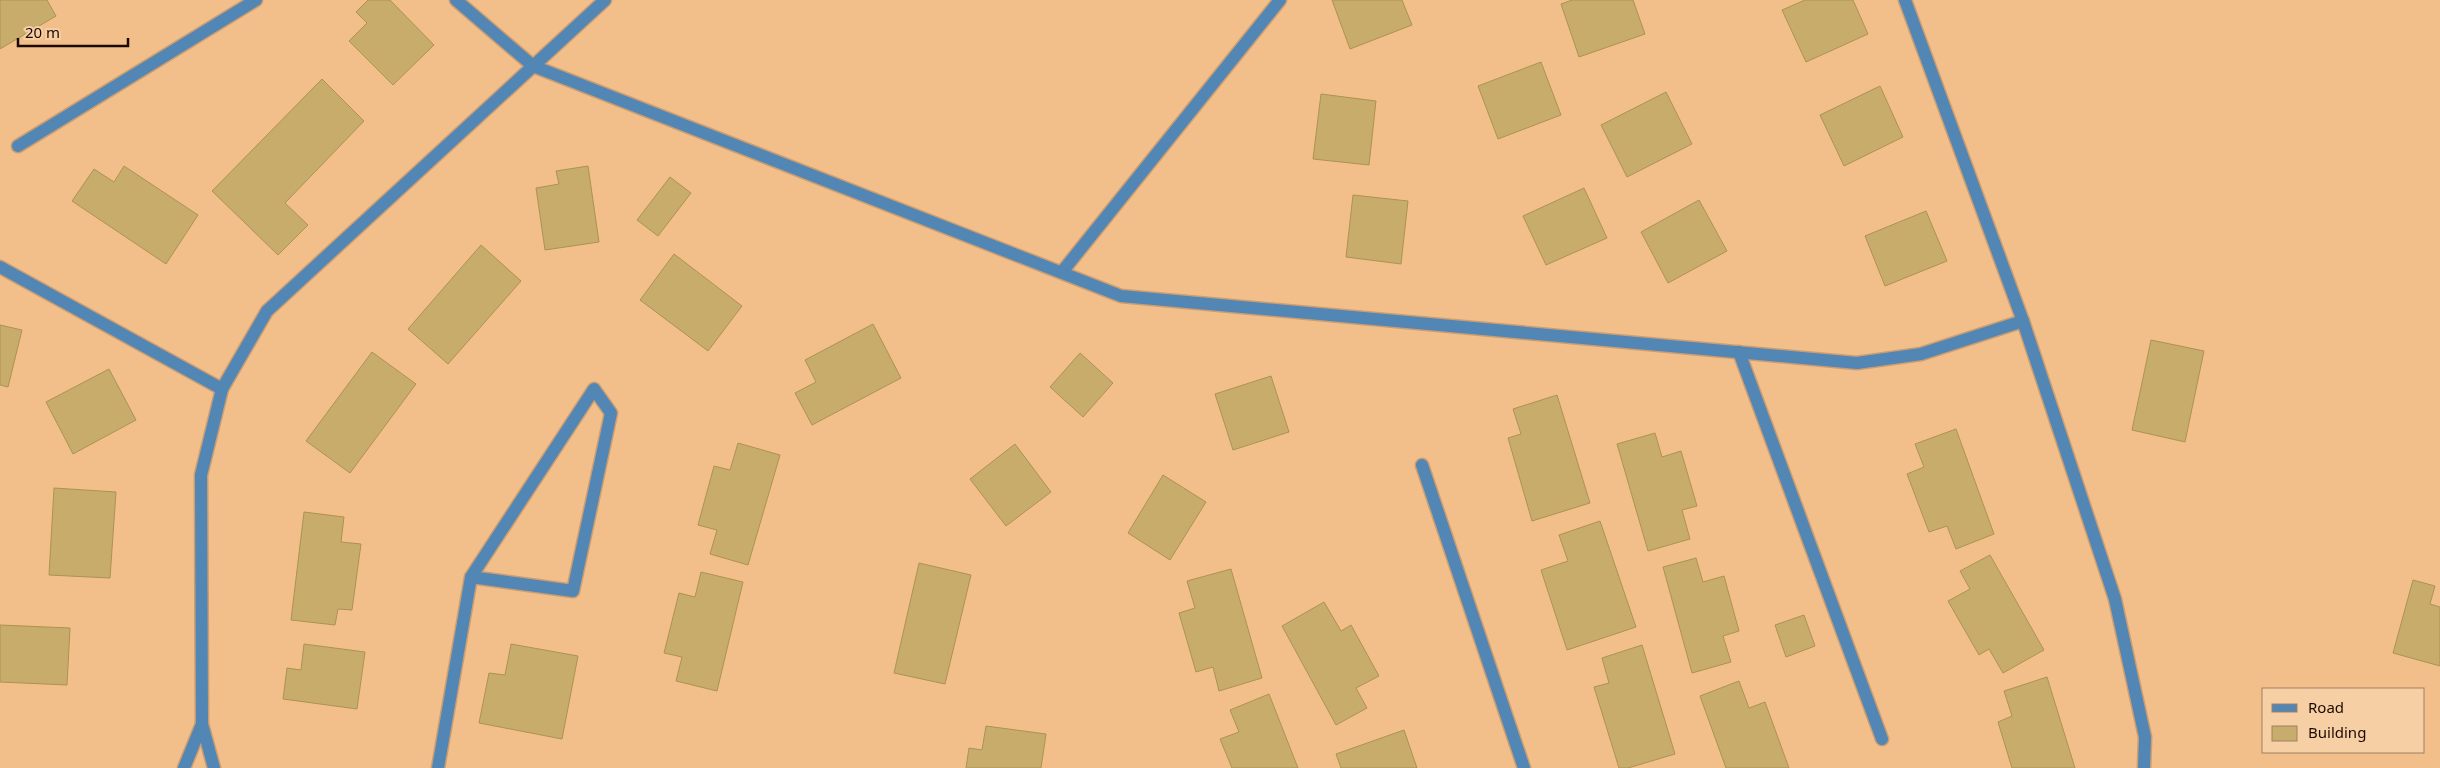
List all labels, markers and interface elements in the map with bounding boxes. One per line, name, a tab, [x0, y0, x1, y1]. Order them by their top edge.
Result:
scale bar	[18, 15, 128, 47]
text: 20 m	[25, 22, 60, 42]
legend	[2262, 688, 2425, 753]
text: Road	[2308, 697, 2344, 717]
text: Building	[2308, 722, 2366, 742]

